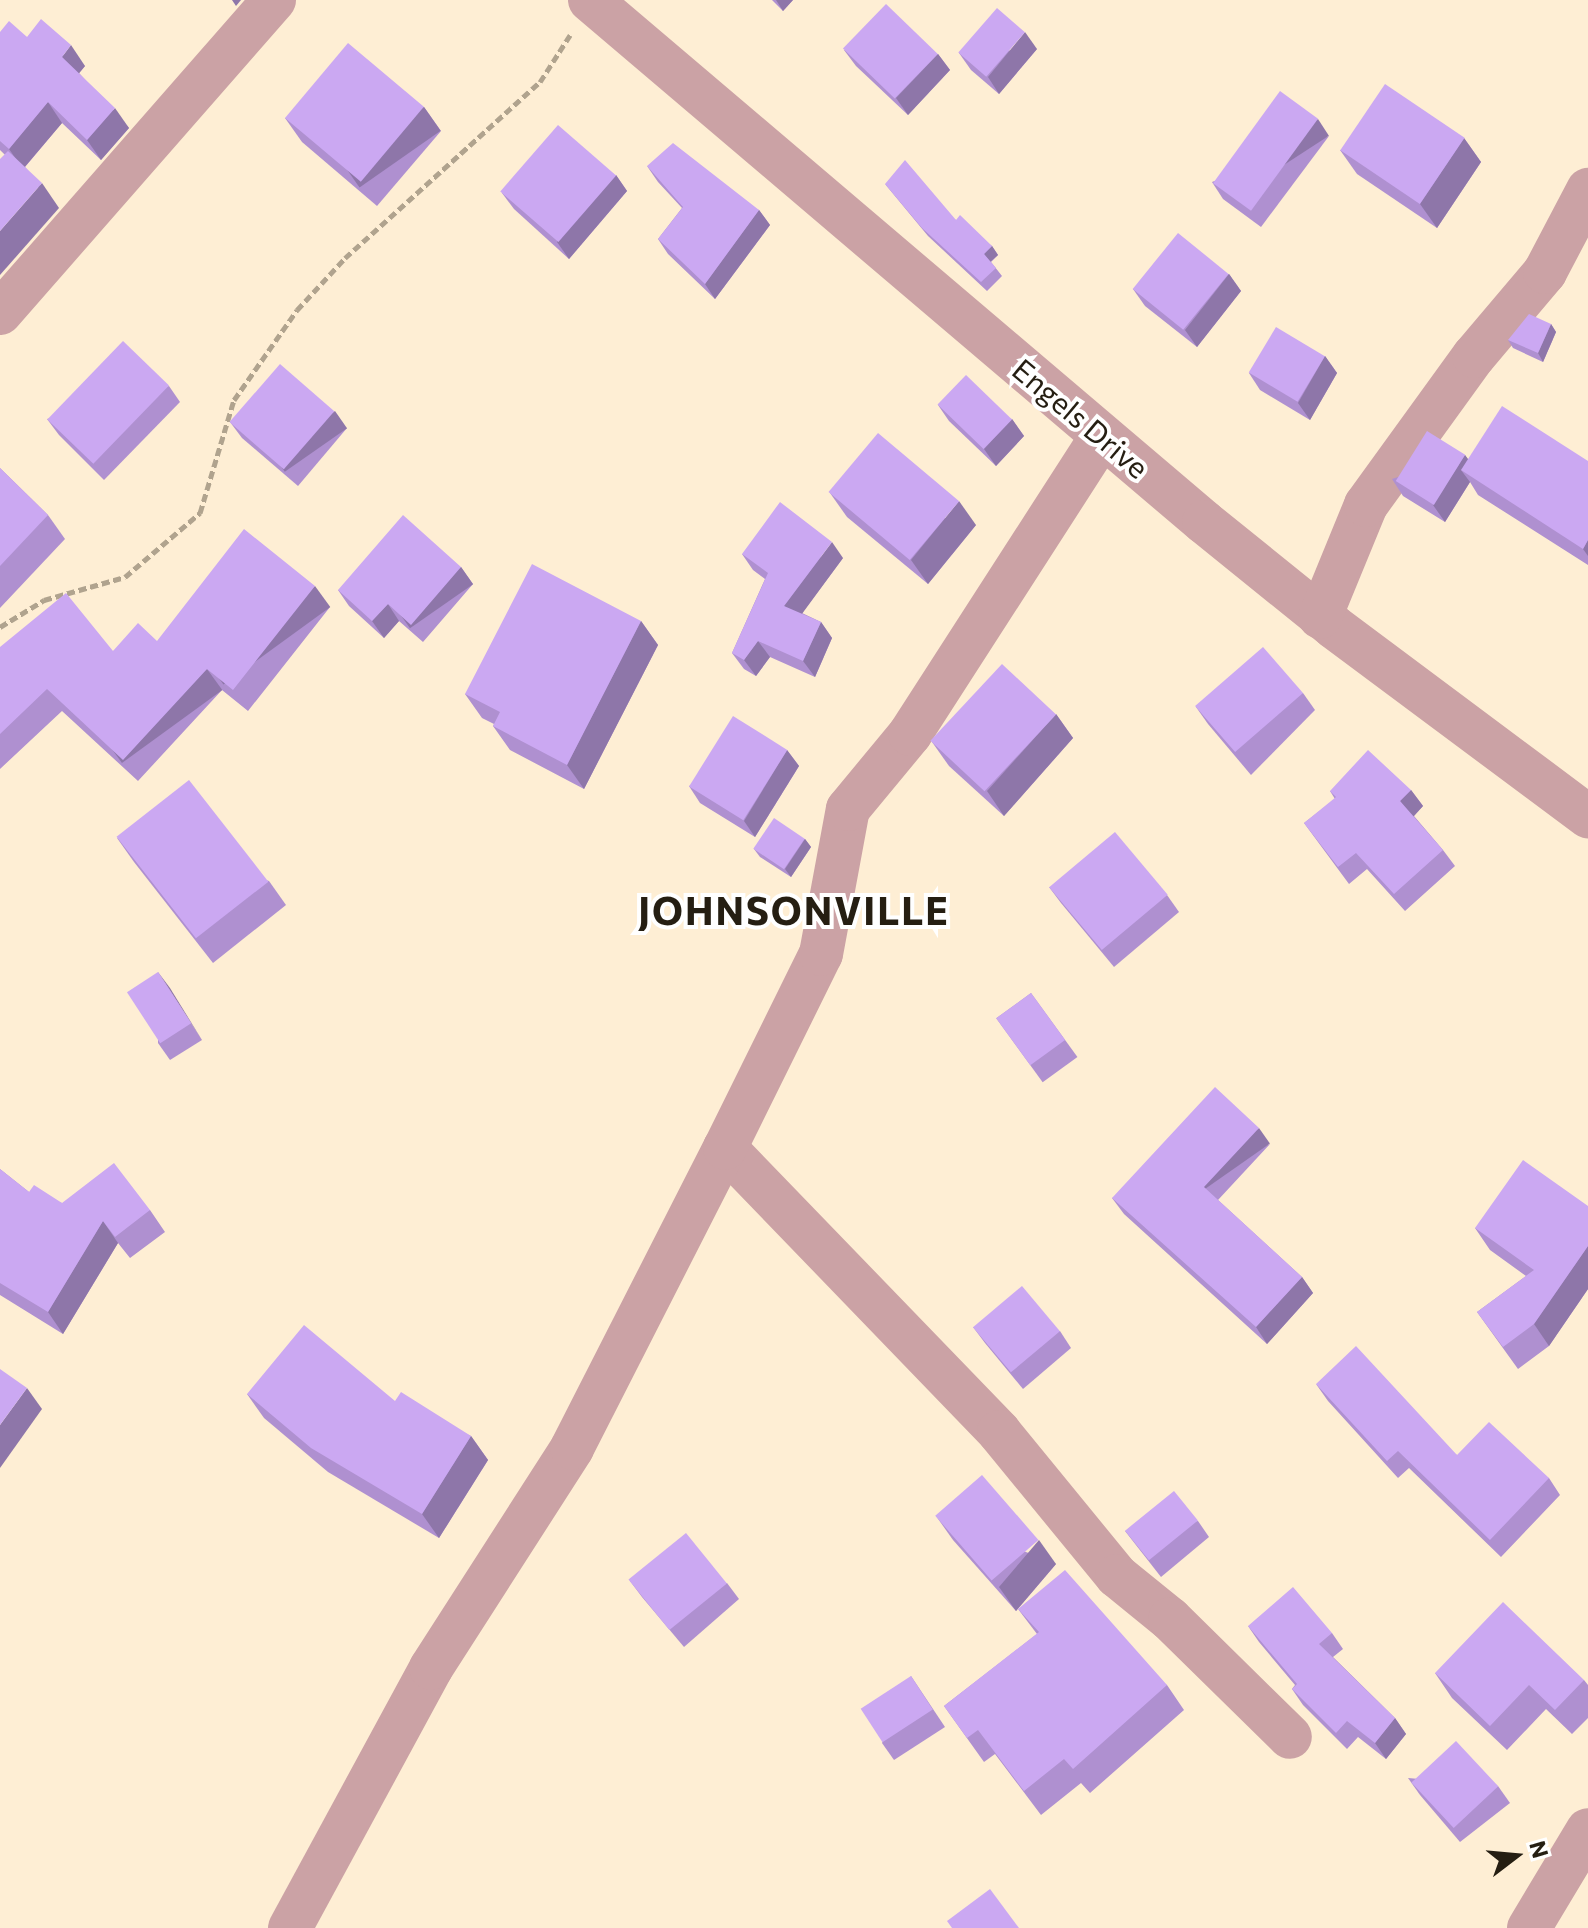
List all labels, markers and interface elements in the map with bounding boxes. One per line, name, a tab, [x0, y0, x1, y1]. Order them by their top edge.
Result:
street label: Engels Drive	[1006, 351, 1156, 485]
district label: JOHNSONVILLE	[638, 887, 950, 933]
north arrow	[1476, 1816, 1556, 1896]
text: N	[1524, 1838, 1555, 1861]

